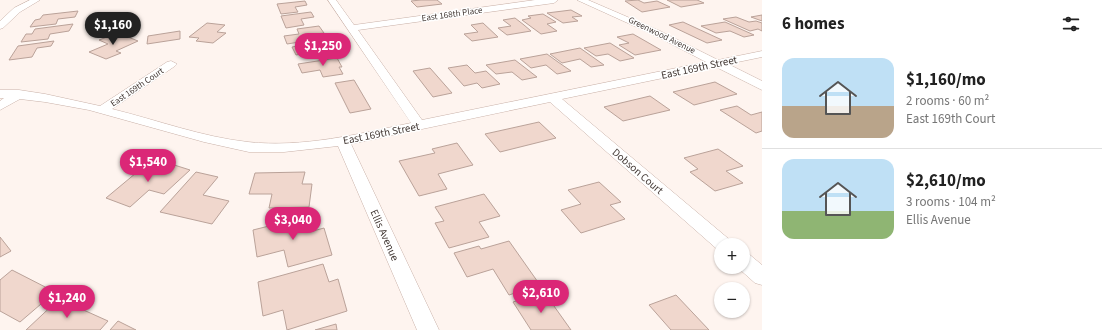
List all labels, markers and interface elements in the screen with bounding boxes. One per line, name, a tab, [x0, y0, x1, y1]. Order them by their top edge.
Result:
street label: East 168th Place	[421, 4, 484, 25]
pin: $1,160	[80, 12, 146, 46]
text: 6 homes	[782, 12, 844, 36]
icon: filters	[1060, 13, 1082, 35]
street label: Greenwood Avenue	[626, 14, 698, 58]
text: $1,160	[94, 16, 132, 34]
pin: $1,250	[290, 33, 356, 67]
text: $1,250	[304, 37, 342, 55]
street label: East 169th Street	[660, 52, 739, 83]
street label: East 169th Court	[108, 65, 167, 110]
text: $1,160/mo	[906, 68, 986, 92]
icon: home	[814, 74, 862, 122]
text: 2 rooms · 60 m²	[906, 92, 989, 110]
text: East 169th Court	[906, 110, 995, 128]
street label: East 169th Street	[342, 119, 421, 148]
street label: Dobson Court	[609, 145, 667, 198]
pin: $1,540	[115, 149, 181, 183]
text: $1,540	[129, 153, 167, 171]
text: $2,610/mo	[906, 169, 986, 193]
icon: home	[814, 175, 862, 223]
text: 3 rooms · 104 m²	[906, 193, 996, 211]
pin: $3,040	[260, 207, 326, 241]
street label: Ellis Avenue	[367, 207, 403, 264]
text: $3,040	[274, 211, 312, 229]
text: Ellis Avenue	[906, 211, 971, 229]
map controls	[714, 238, 750, 318]
button: +	[714, 238, 750, 274]
pin: $2,610	[508, 280, 574, 314]
button: −	[714, 282, 750, 318]
text: $2,610	[522, 284, 560, 302]
pin: $1,240	[34, 285, 100, 319]
text: $1,240	[48, 289, 86, 307]

